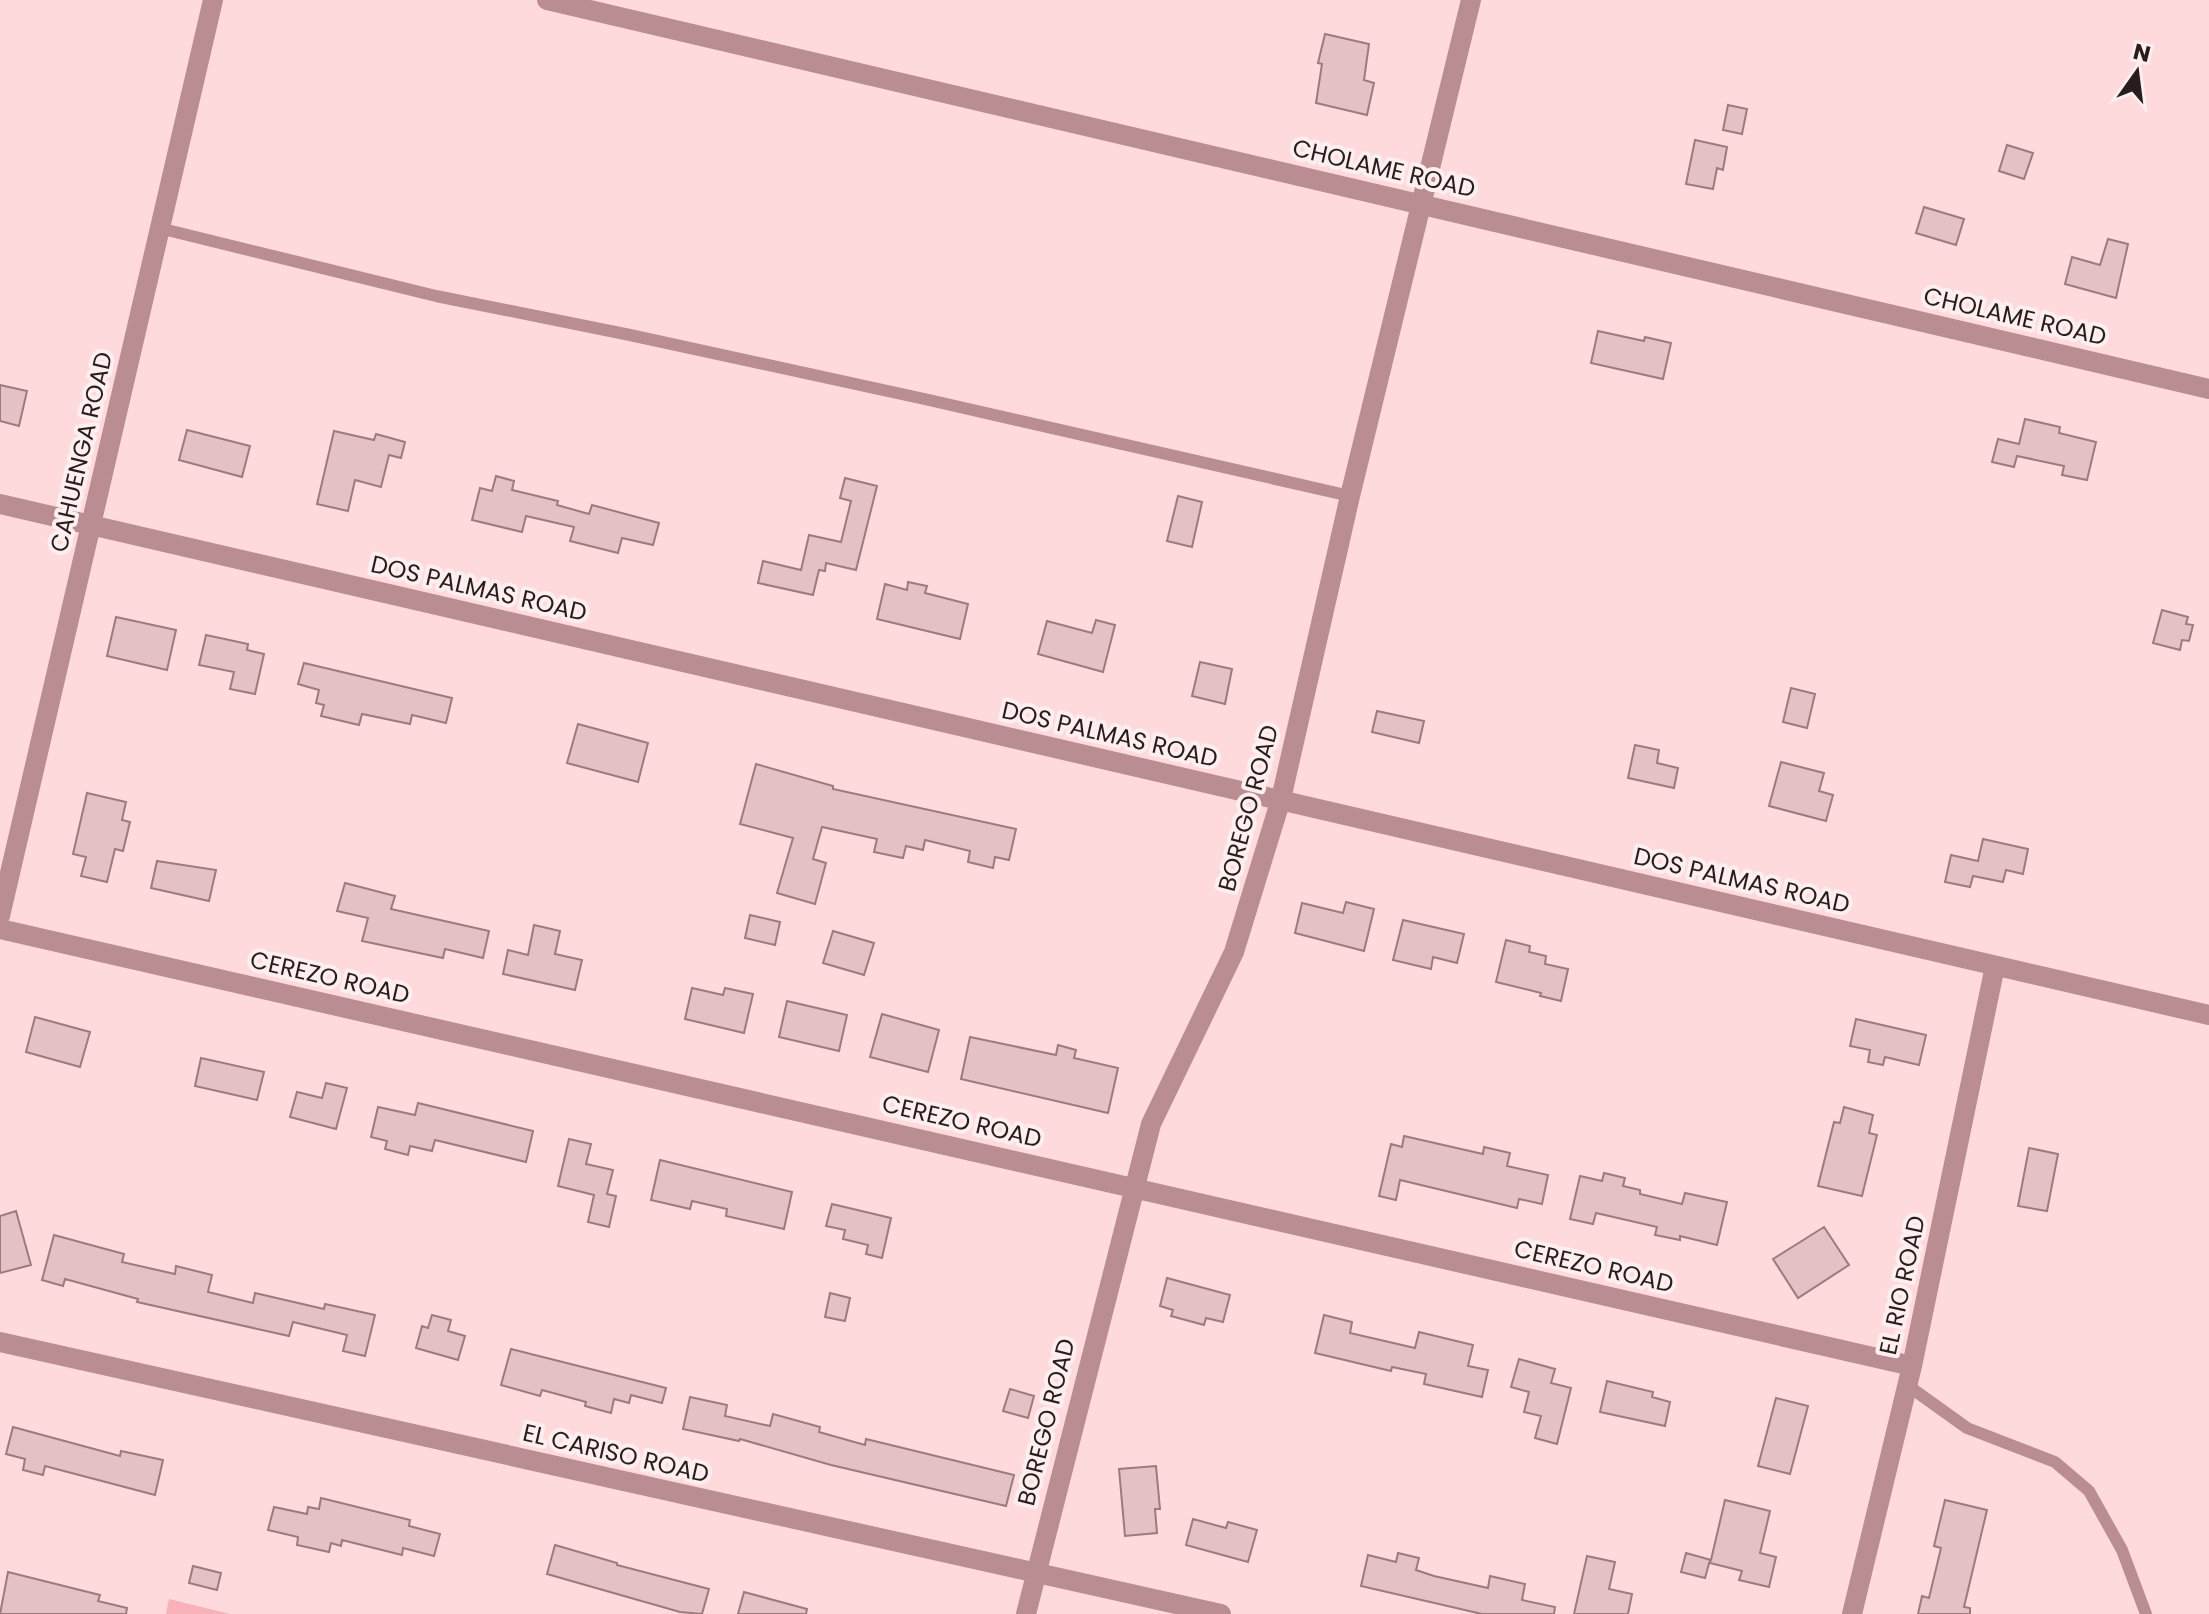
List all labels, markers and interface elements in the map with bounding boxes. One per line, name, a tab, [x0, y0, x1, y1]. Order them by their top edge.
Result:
north arrow	[2097, 32, 2177, 112]
text: N	[2130, 36, 2153, 70]
street label: CHOLAME ROAD	[1289, 131, 1479, 205]
street label: CHOLAME ROAD	[1920, 279, 2110, 353]
street label: CAHUENGA ROAD	[42, 349, 120, 555]
street label: DOS PALMAS ROAD	[368, 547, 590, 629]
street label: DOS PALMAS ROAD	[999, 693, 1221, 775]
street label: BOREGO ROAD	[1210, 721, 1286, 895]
street label: DOS PALMAS ROAD	[1631, 839, 1853, 921]
street label: CEREZO ROAD	[247, 943, 413, 1011]
street label: CEREZO ROAD	[879, 1087, 1045, 1155]
street label: EL RIO ROAD	[1871, 1212, 1933, 1358]
street label: CEREZO ROAD	[1511, 1232, 1677, 1300]
street label: BOREGO ROAD	[1009, 1335, 1083, 1509]
street label: EL CARISO ROAD	[520, 1416, 712, 1490]

